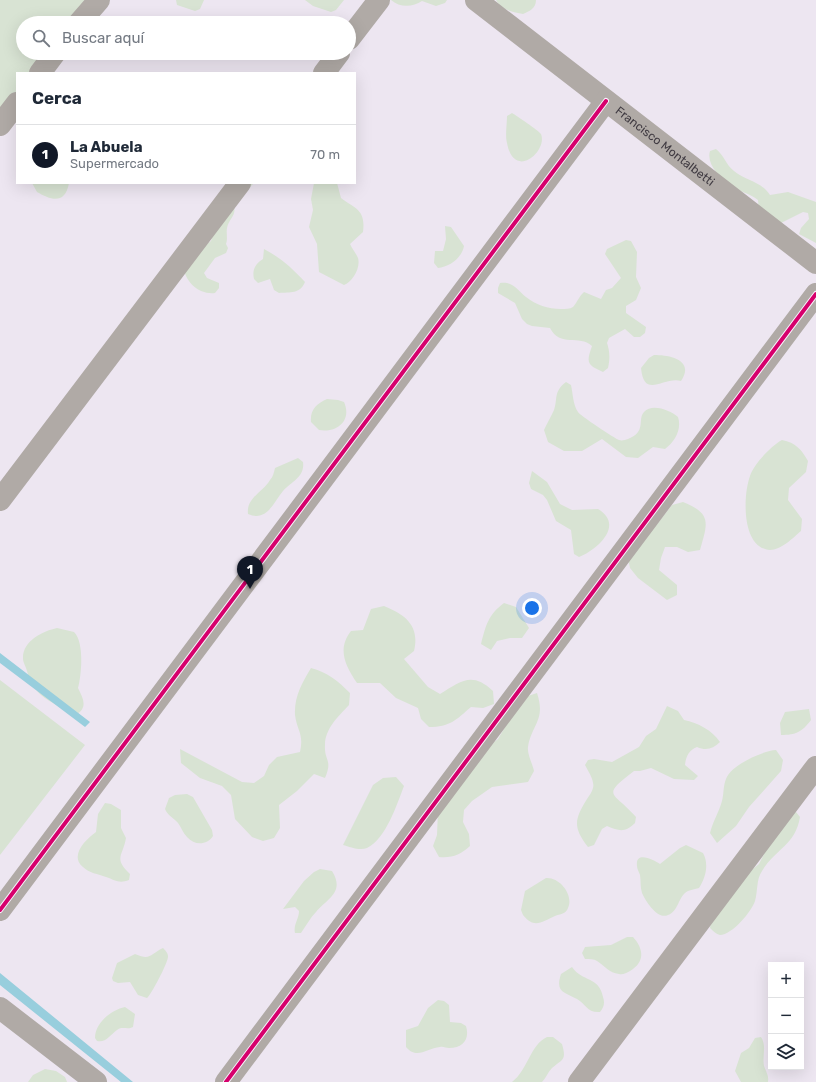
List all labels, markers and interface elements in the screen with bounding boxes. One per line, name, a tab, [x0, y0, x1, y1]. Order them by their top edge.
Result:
search box	[16, 16, 356, 60]
icon: search	[30, 27, 52, 49]
text: Buscar aquí	[62, 29, 144, 47]
text: Cerca	[32, 88, 82, 108]
street label: Francisco Montalbetti	[613, 104, 717, 189]
text: La Abuela	[70, 138, 143, 156]
text: 1	[42, 147, 48, 162]
text: 70 m	[310, 147, 340, 162]
text: Supermercado	[70, 156, 159, 171]
pin: 1	[237, 556, 263, 589]
your location	[522, 598, 542, 618]
map controls	[768, 962, 804, 1070]
button: +	[768, 962, 804, 998]
button: −	[768, 998, 804, 1034]
button: layers	[768, 1034, 804, 1070]

